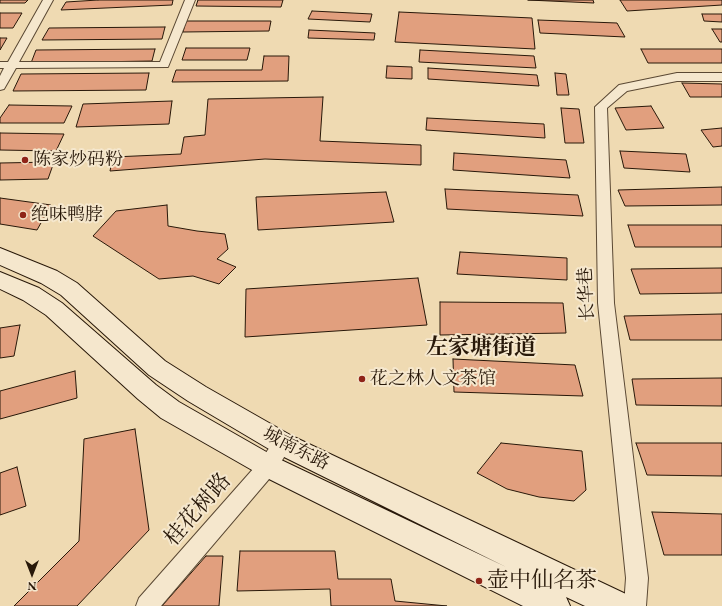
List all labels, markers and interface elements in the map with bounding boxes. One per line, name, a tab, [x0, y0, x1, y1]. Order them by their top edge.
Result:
place label: 陈家炒码粉	[33, 149, 123, 171]
marker: 陈家炒码粉	[20, 155, 30, 165]
place label: 绝味鸭脖	[31, 204, 103, 226]
marker: 绝味鸭脖	[18, 210, 28, 220]
street label: 长华巷	[575, 266, 599, 322]
district label: 左家塘街道	[426, 335, 536, 361]
place label: 花之林人文茶馆	[370, 368, 496, 390]
marker: 花之林人文茶馆	[357, 374, 367, 384]
street label: 城南东路	[259, 423, 333, 475]
street label: 桂花树路	[159, 468, 237, 552]
north arrow	[12, 554, 52, 594]
place label: 壶中仙名茶	[487, 568, 597, 594]
marker: 壶中仙名茶	[474, 576, 484, 586]
text: N	[28, 579, 36, 593]

